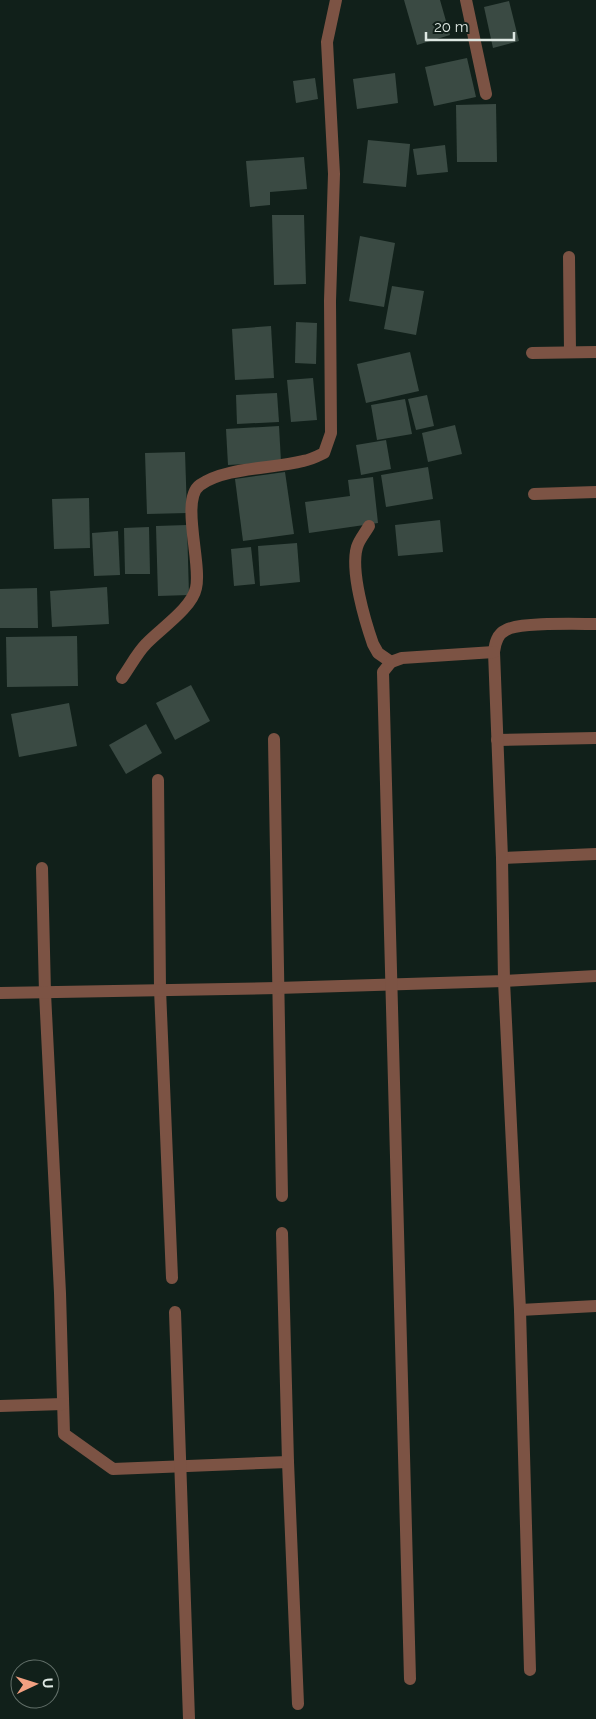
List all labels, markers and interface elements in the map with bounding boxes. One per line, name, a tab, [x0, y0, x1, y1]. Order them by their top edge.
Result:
scale bar	[426, 10, 514, 42]
text: 20 m	[434, 18, 469, 36]
north arrow	[10, 1659, 60, 1709]
text: U	[40, 1677, 56, 1689]

